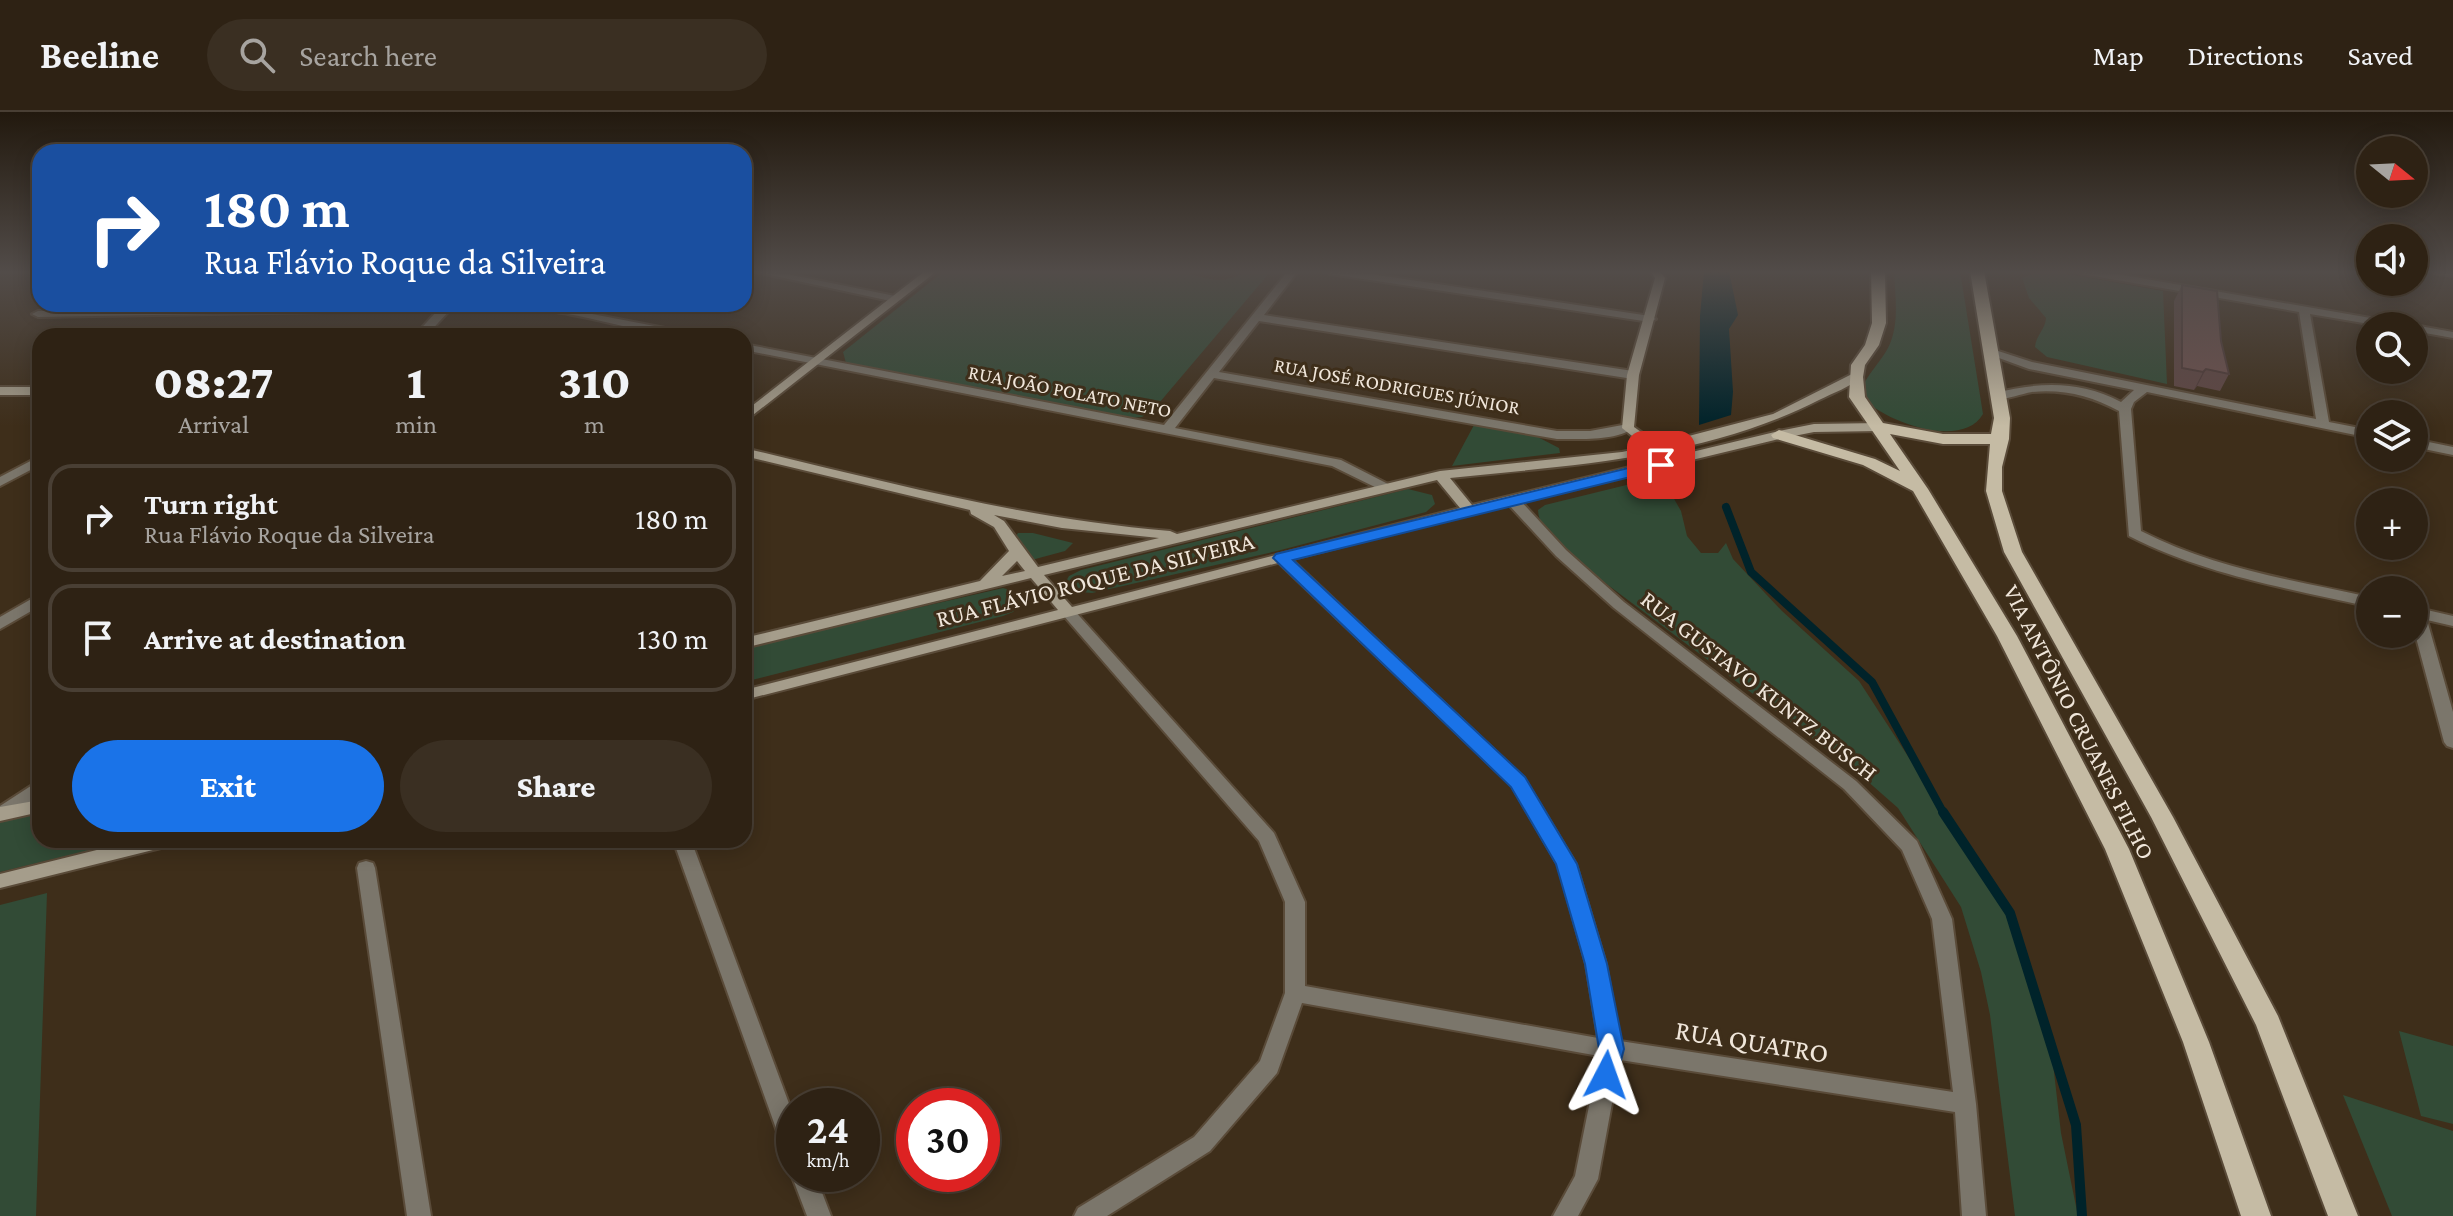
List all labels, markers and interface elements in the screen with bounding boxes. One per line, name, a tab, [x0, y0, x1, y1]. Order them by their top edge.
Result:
search box	[207, 19, 767, 91]
icon: search	[235, 33, 279, 77]
text: Beeline	[40, 34, 159, 76]
text: Search here	[299, 39, 437, 72]
text: Map	[2093, 40, 2144, 71]
text: Directions	[2188, 40, 2303, 71]
text: Saved	[2347, 40, 2413, 71]
north arrow	[2356, 136, 2428, 208]
map controls	[2356, 136, 2428, 648]
icon: right	[72, 176, 176, 280]
text: 180 m	[204, 177, 350, 239]
button: sound	[2356, 224, 2428, 296]
text: Rua Flávio Roque da Silveira	[204, 242, 606, 282]
button: search	[2356, 312, 2428, 384]
street label: RUA JOSÉ RODRIGUES JÚNIOR	[1272, 354, 1522, 420]
text: 08:27	[153, 355, 274, 408]
text: 1	[407, 355, 425, 408]
text: 310	[558, 355, 631, 408]
street label: RUA JOÃO POLATO NETO	[966, 361, 1173, 422]
button: layers	[2356, 400, 2428, 472]
text: Arrival	[178, 410, 249, 439]
text: min	[395, 410, 437, 439]
text: m	[584, 410, 605, 439]
pin	[1627, 431, 1695, 499]
icon: arrive	[1639, 443, 1683, 487]
text: Turn right	[144, 487, 278, 520]
button: +	[2356, 488, 2428, 560]
icon: right	[76, 496, 120, 540]
text: 180 m	[635, 502, 708, 535]
text: Rua Flávio Roque da Silveira	[144, 520, 435, 549]
street label: RUA FLÁVIO ROQUE DA SILVEIRA	[933, 527, 1257, 632]
button: −	[2356, 576, 2428, 648]
street label: VIA ANTÔNIO CRUANES FILHO	[1998, 580, 2161, 864]
street label: RUA GUSTAVO KUNTZ BUSCH	[1636, 585, 1883, 786]
icon: arrive	[76, 616, 120, 660]
text: Arrive at destination	[144, 622, 406, 655]
text: 130 m	[637, 622, 708, 655]
button: Exit	[72, 740, 384, 832]
button: Share	[400, 740, 712, 832]
street label: RUA QUATRO	[1673, 1014, 1831, 1069]
position arrow	[1564, 1033, 1648, 1117]
speed limit sign: 30	[896, 1088, 1000, 1192]
text: 24	[807, 1107, 849, 1152]
text: km/h	[806, 1149, 850, 1171]

